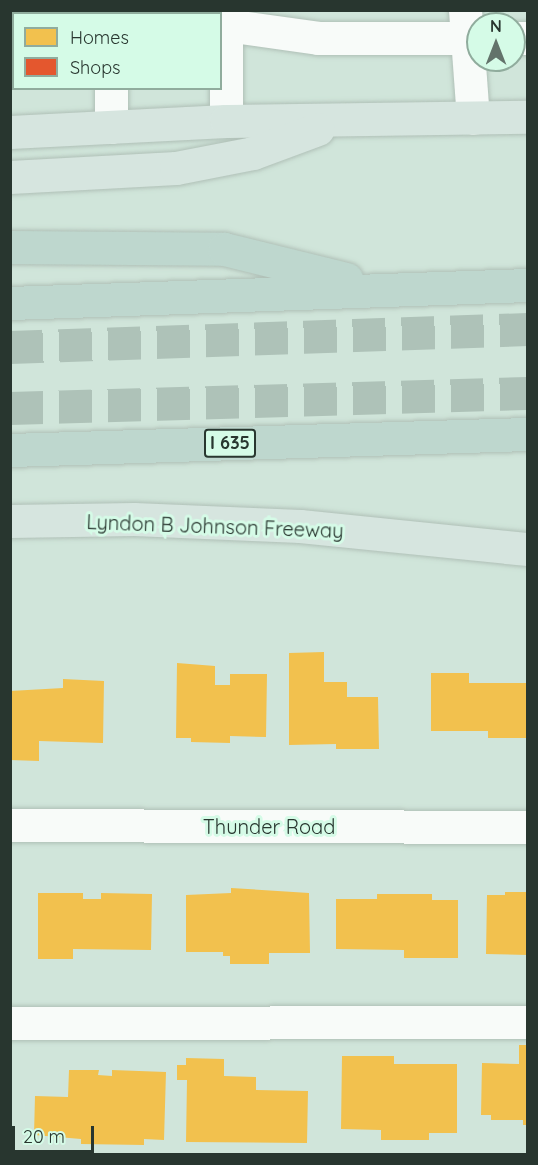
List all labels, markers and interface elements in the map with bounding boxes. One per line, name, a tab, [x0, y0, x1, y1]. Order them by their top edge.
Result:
legend	[12, 12, 222, 90]
north arrow	[466, 12, 526, 72]
text: N	[490, 16, 502, 36]
text: Homes	[70, 26, 129, 49]
text: Shops	[70, 56, 121, 79]
road number: I 635	[203, 428, 257, 458]
street label: Lyndon B Johnson Freeway	[86, 510, 344, 542]
street label: Thunder Road	[203, 814, 335, 838]
scale bar	[15, 1114, 98, 1152]
text: 20 m	[23, 1125, 65, 1148]

